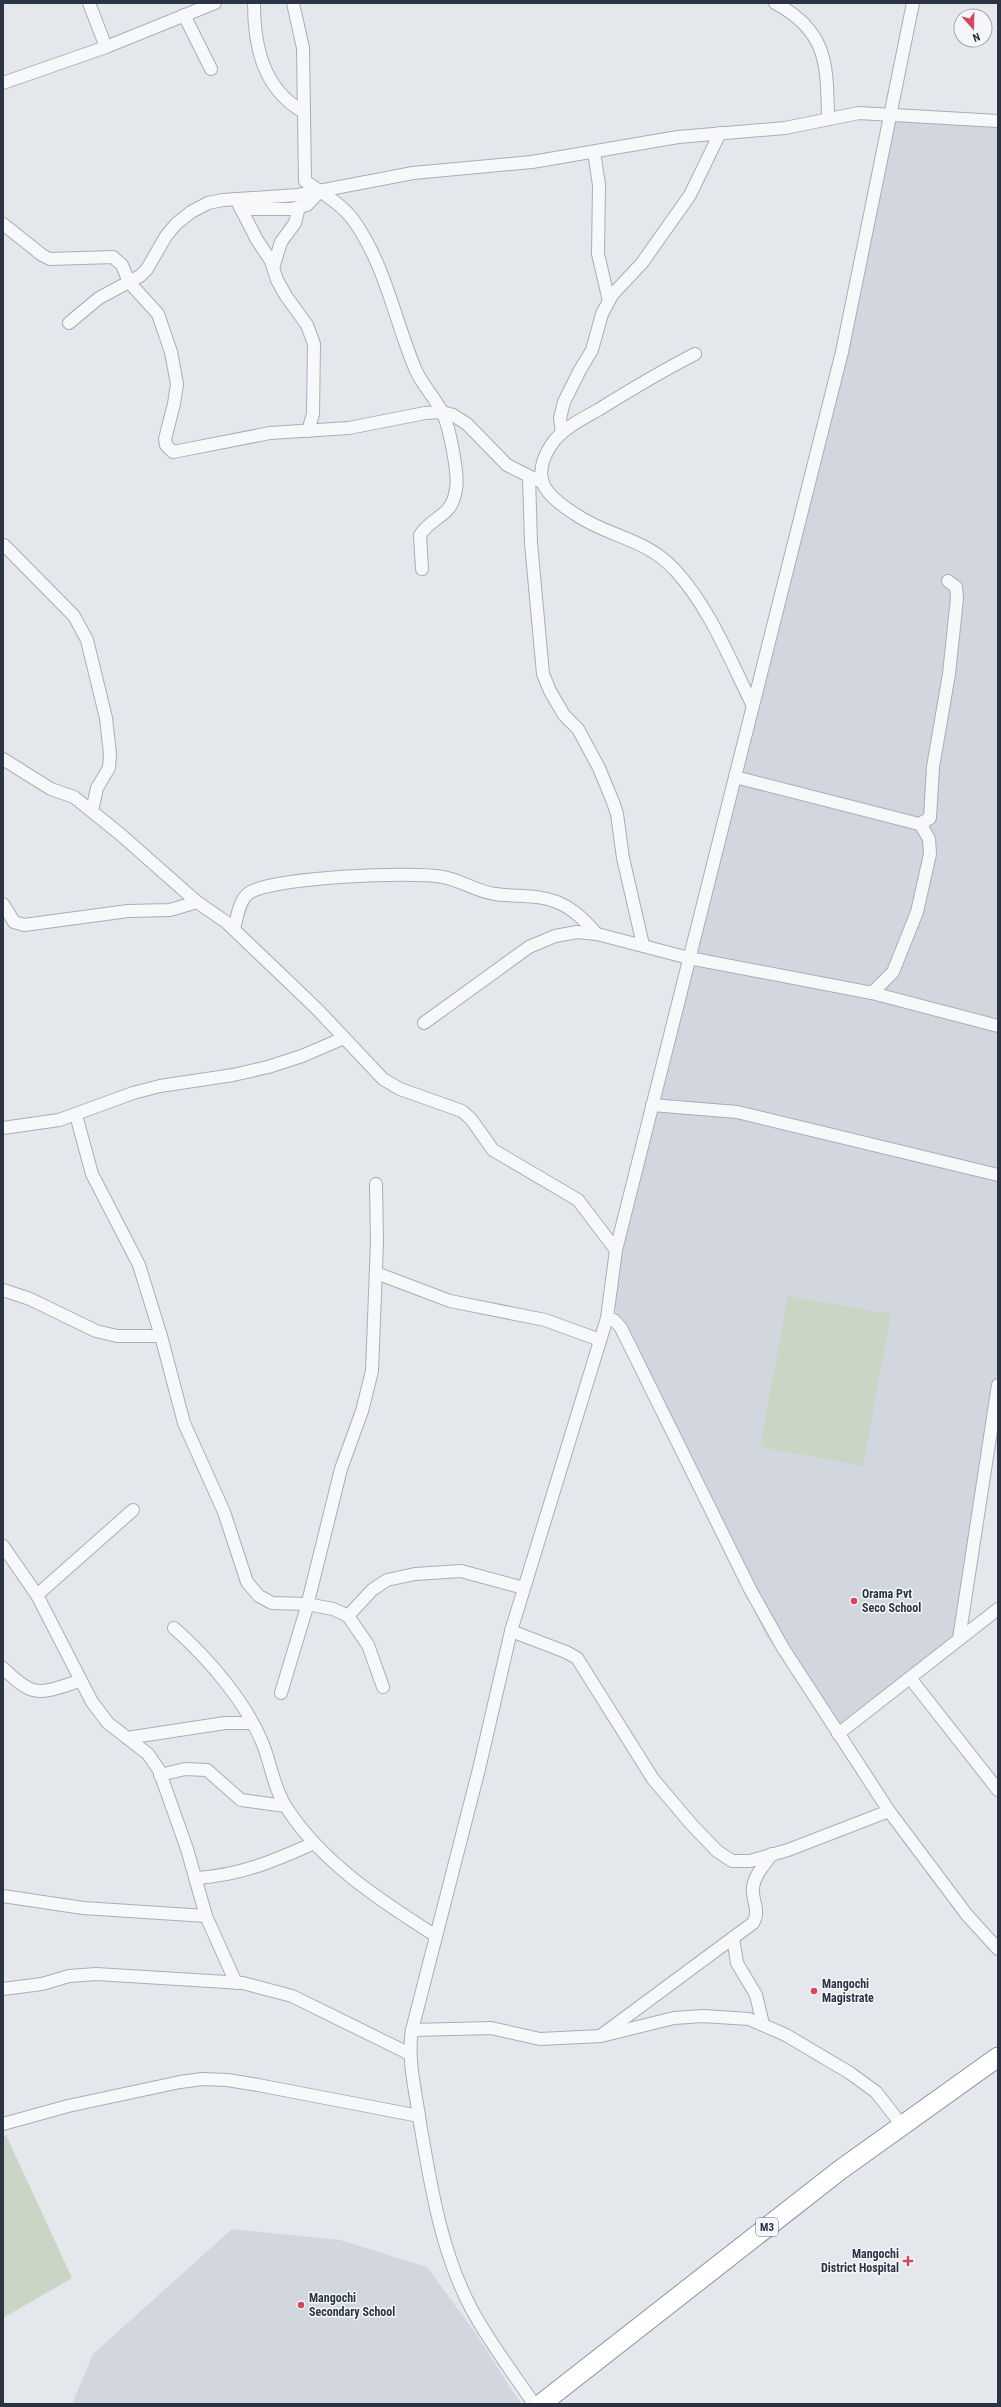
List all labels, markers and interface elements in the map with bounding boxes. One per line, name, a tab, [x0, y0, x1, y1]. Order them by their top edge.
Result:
north arrow	[953, 8, 993, 48]
text: N	[971, 30, 982, 44]
place label: Orama Pvt Seco School	[862, 1587, 921, 1615]
marker: Orama Pvt Seco School	[849, 1596, 859, 1606]
place label: Mangochi Magistrate	[822, 1977, 874, 2005]
marker: Mangochi Magistrate	[809, 1986, 819, 1996]
road number: M3	[756, 2218, 778, 2236]
place label: Mangochi District Hospital	[821, 2247, 899, 2275]
marker: Mangochi District Hospital	[902, 2255, 914, 2267]
place label: Mangochi Secondary School	[309, 2291, 395, 2319]
marker: Mangochi Secondary School	[296, 2300, 306, 2310]

